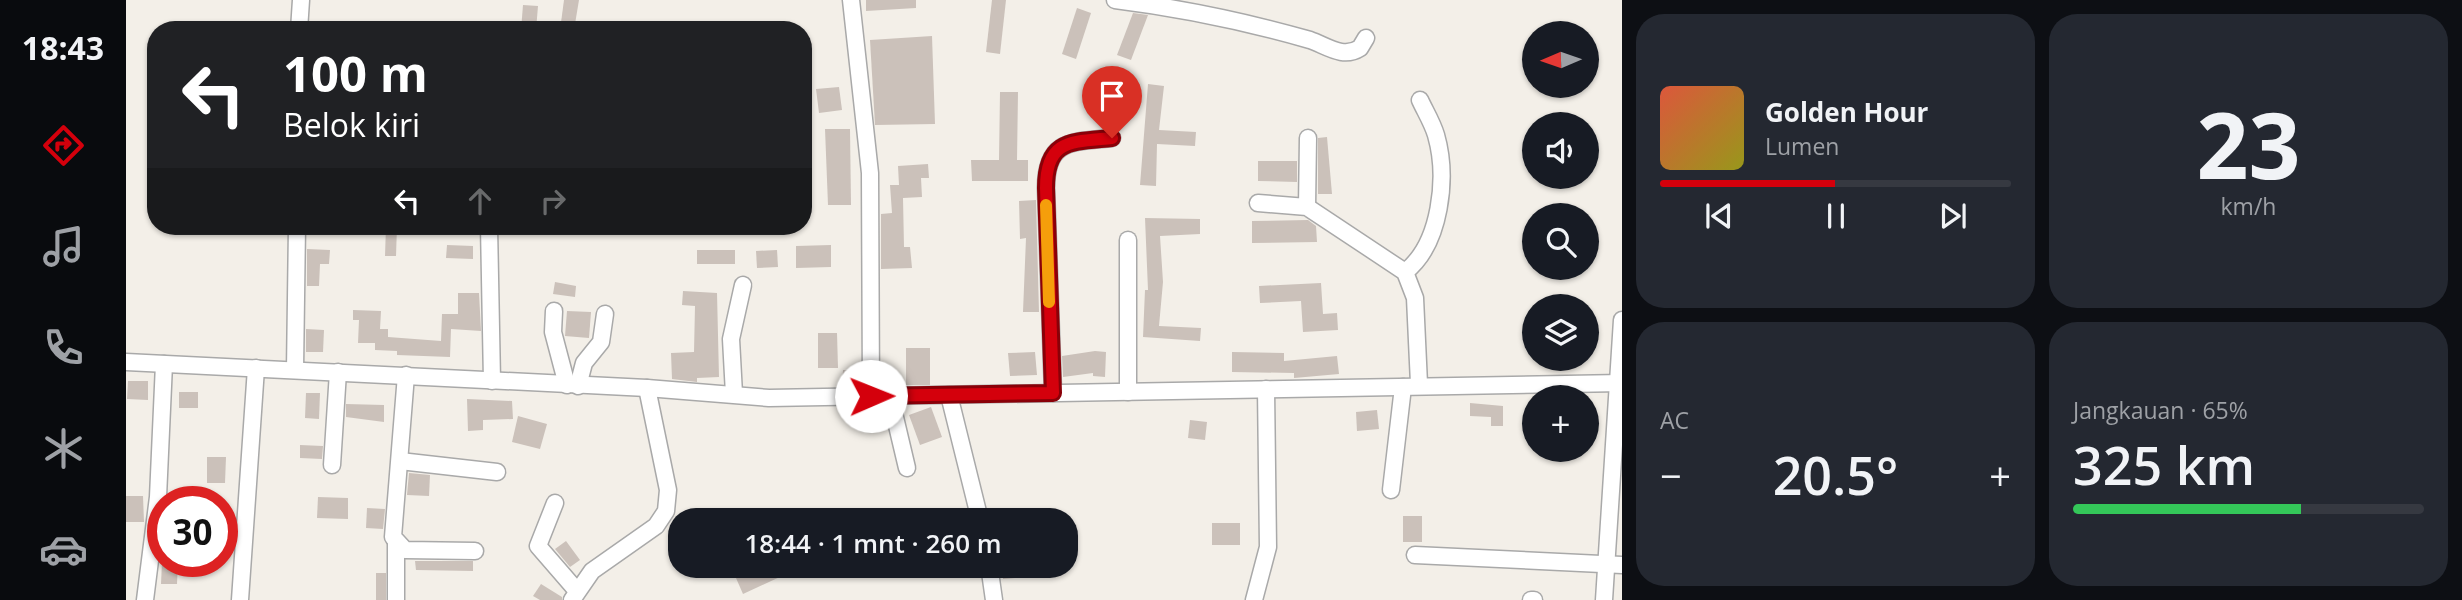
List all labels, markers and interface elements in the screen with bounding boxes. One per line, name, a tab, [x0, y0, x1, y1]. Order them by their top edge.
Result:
north arrow	[1522, 21, 1600, 98]
map controls	[1522, 21, 1599, 462]
text: 18:43	[22, 26, 104, 69]
text: 100 m	[283, 40, 428, 106]
icon: left	[168, 49, 259, 140]
pin	[1082, 66, 1142, 138]
icon: arrive	[1093, 77, 1131, 115]
text: 23	[2196, 82, 2301, 206]
text: Golden Hour	[1765, 94, 1928, 130]
text: Belok kiri	[283, 103, 420, 146]
button: sound	[1522, 112, 1599, 189]
icon: directions	[39, 121, 88, 170]
text: Lumen	[1765, 130, 1839, 162]
icon: left	[388, 182, 426, 220]
icon: ahead	[461, 182, 499, 220]
icon: right	[534, 182, 572, 220]
text: km/h	[2221, 190, 2276, 222]
icon: previous	[1700, 197, 1738, 235]
icon: pause	[1817, 197, 1855, 235]
icon: next	[1934, 197, 1972, 235]
button: search	[1522, 203, 1599, 280]
icon: music	[39, 222, 88, 271]
button: layers	[1522, 294, 1599, 371]
icon: phone	[39, 323, 88, 372]
position arrow	[834, 359, 908, 433]
button: +	[1522, 385, 1599, 462]
text: Jangkauan · 65%	[2073, 394, 2248, 426]
text: AC	[1660, 404, 1689, 436]
icon: climate	[39, 424, 88, 473]
text: 325 km	[2073, 429, 2255, 500]
text: 20.5°	[1773, 439, 1898, 510]
text: −	[1660, 449, 1682, 501]
text: +	[1989, 449, 2011, 501]
speed limit sign: 30	[147, 486, 238, 577]
icon: car	[39, 525, 88, 574]
text: 18:44 · 1 mnt · 260 m	[744, 525, 1002, 561]

